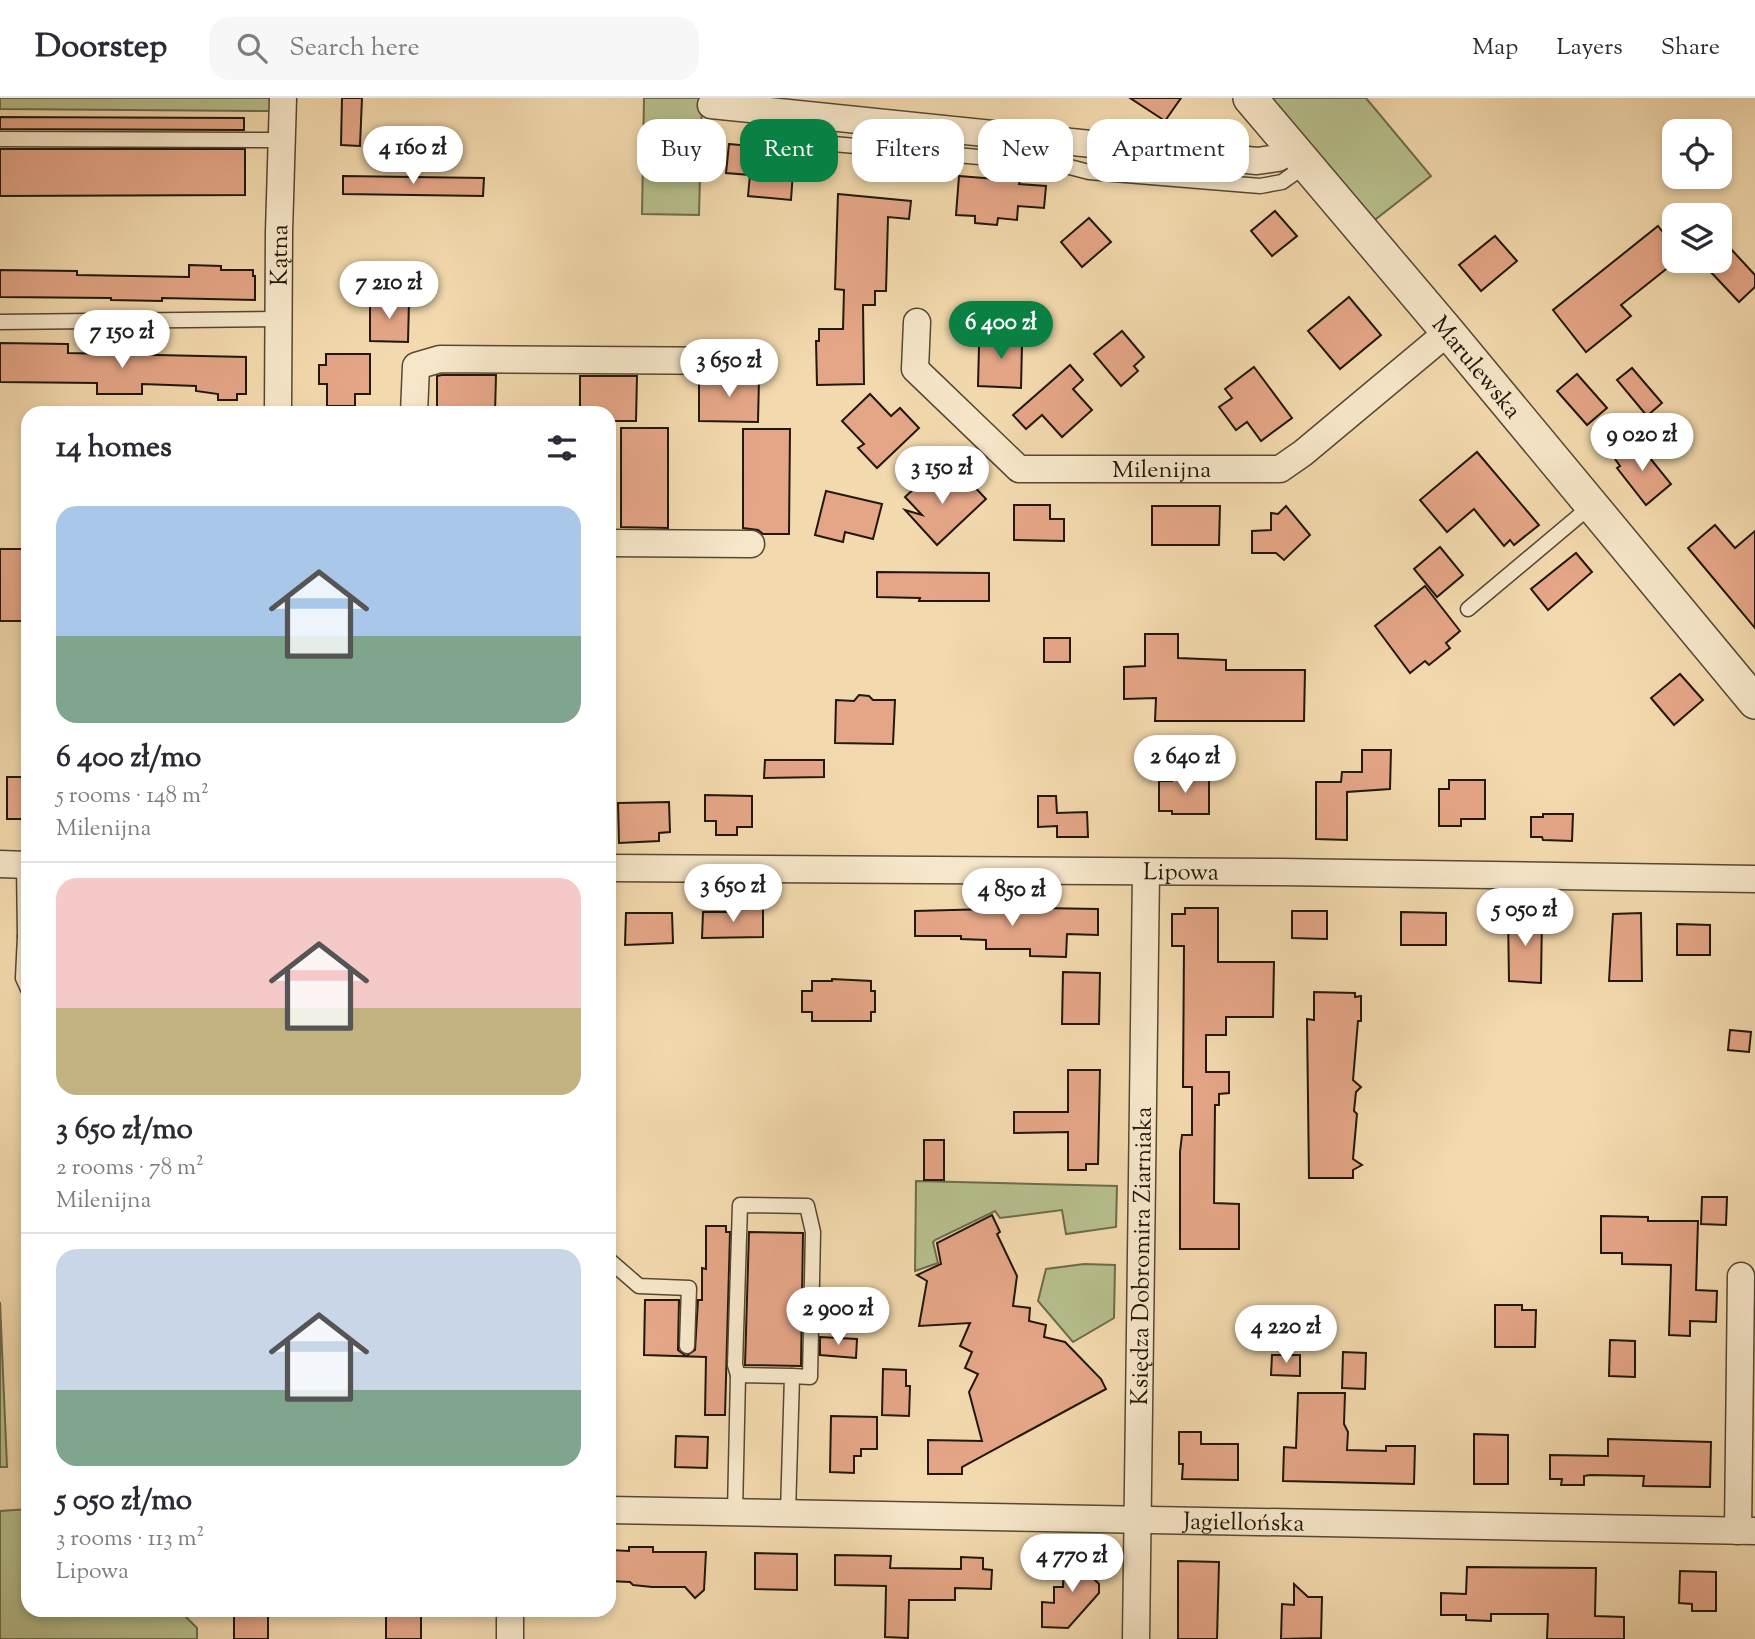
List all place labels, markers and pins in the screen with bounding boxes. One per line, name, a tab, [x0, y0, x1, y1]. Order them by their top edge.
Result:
pin: 4 160 zł	[341, 126, 485, 186]
pin: 7 210 zł	[317, 262, 461, 321]
pin: 6 400 zł	[929, 302, 1073, 361]
pin: 7 150 zł	[50, 310, 194, 370]
pin: 3 650 zł	[657, 340, 801, 399]
pin: 9 020 zł	[1570, 414, 1714, 473]
pin: 3 150 zł	[870, 446, 1014, 506]
pin: 2 640 zł	[1113, 736, 1257, 795]
pin: 3 650 zł	[661, 864, 805, 924]
pin: 4 850 zł	[940, 868, 1084, 928]
pin: 5 050 zł	[1453, 888, 1597, 948]
pin: 2 900 zł	[766, 1288, 910, 1347]
pin: 4 220 zł	[1214, 1306, 1358, 1365]
pin: 4 770 zł	[1000, 1534, 1144, 1594]

